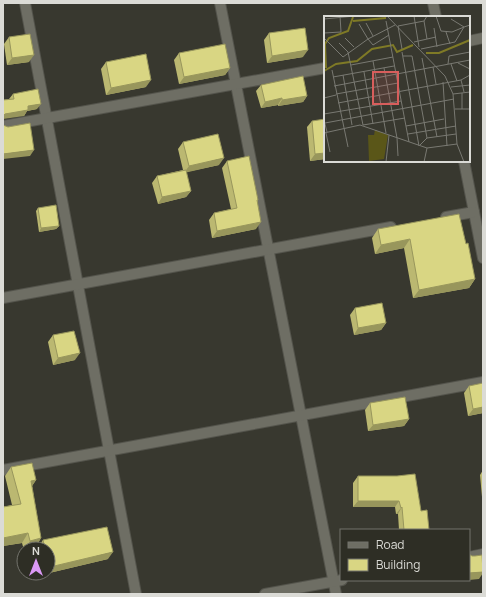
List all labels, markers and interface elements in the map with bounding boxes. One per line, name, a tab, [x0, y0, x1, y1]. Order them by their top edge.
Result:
inset map	[324, 16, 470, 162]
legend	[340, 529, 470, 581]
text: Road	[376, 536, 404, 553]
north arrow	[16, 541, 56, 581]
text: N	[32, 543, 40, 558]
text: Building	[376, 556, 420, 573]

